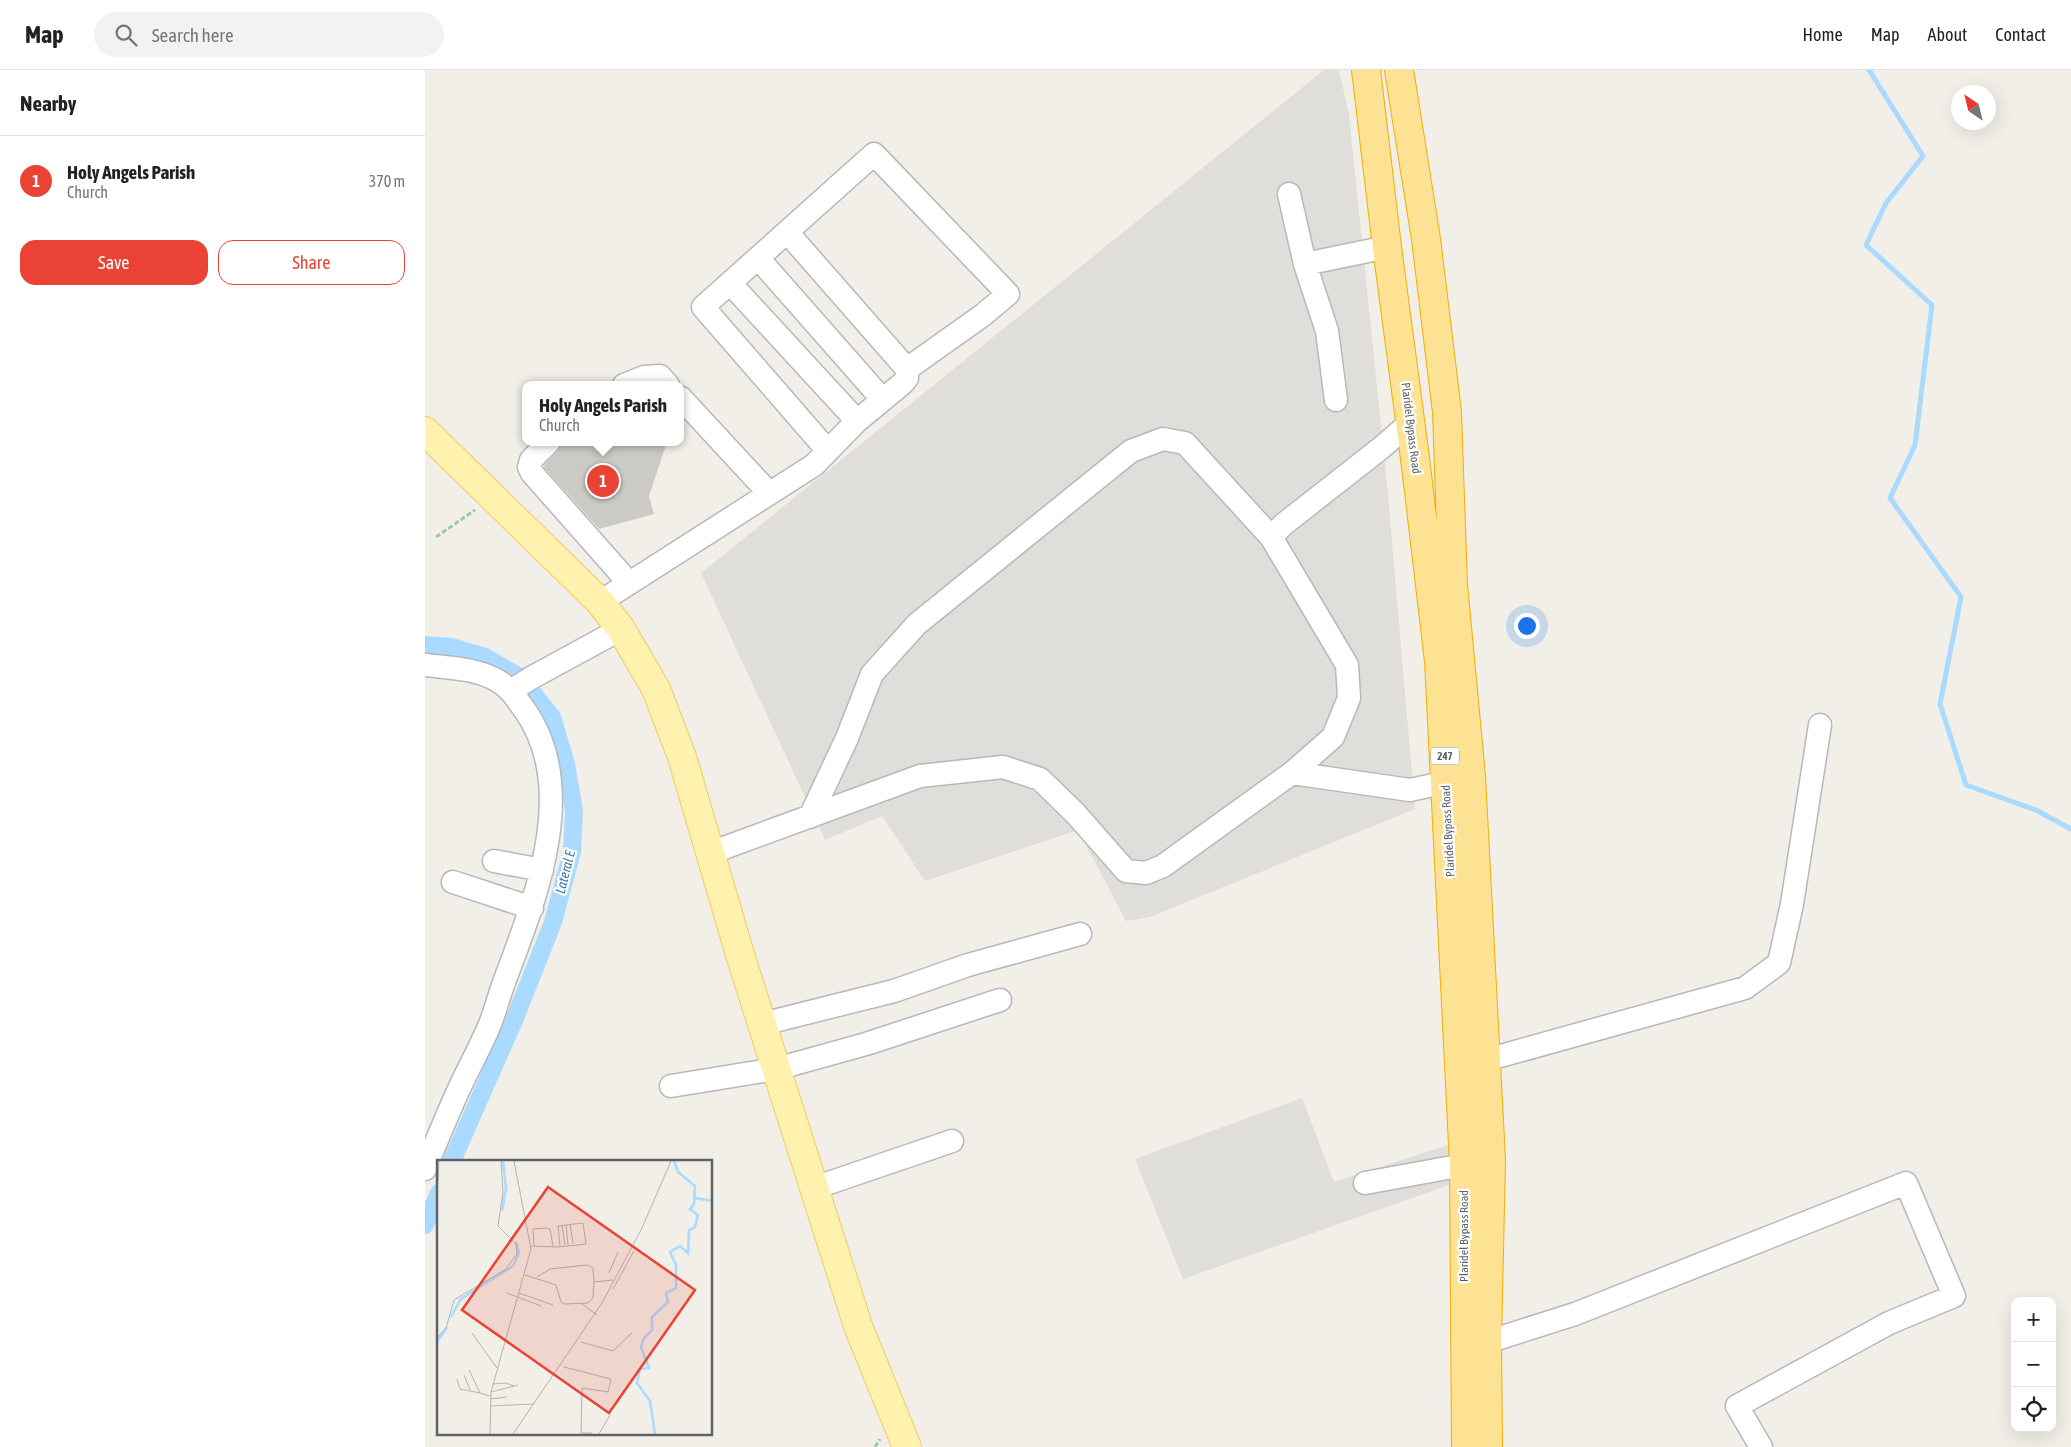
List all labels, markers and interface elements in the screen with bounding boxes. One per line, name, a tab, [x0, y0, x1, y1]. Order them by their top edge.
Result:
search box	[94, 12, 444, 57]
text: Map	[25, 21, 64, 48]
icon: search	[112, 21, 140, 49]
text: Search here	[152, 24, 234, 46]
text: Home	[1803, 24, 1843, 45]
text: Map	[1871, 24, 1900, 45]
text: About	[1928, 24, 1967, 45]
text: Contact	[1995, 24, 2046, 45]
north arrow	[1951, 85, 1996, 130]
text: Nearby	[20, 91, 76, 115]
text: Holy Angels Parish	[67, 161, 195, 183]
text: 1	[32, 172, 40, 190]
text: 370 m	[369, 172, 405, 190]
text: Church	[67, 183, 108, 201]
button: Save	[20, 240, 208, 285]
button: Share	[218, 240, 405, 285]
popup	[522, 381, 684, 446]
street label: Plaridel Bypass Road	[1398, 382, 1424, 474]
text: Holy Angels Parish	[539, 394, 667, 416]
text: Church	[539, 416, 580, 434]
pin: 1	[587, 462, 619, 500]
your location	[1514, 613, 1540, 639]
road number: 247	[1431, 748, 1459, 764]
street label: Plaridel Bypass Road	[1439, 785, 1457, 877]
water label: Lateral E	[552, 848, 578, 895]
inset map	[437, 1160, 713, 1434]
street label: Plaridel Bypass Road	[1457, 1190, 1471, 1282]
map controls	[2011, 1297, 2056, 1432]
button: +	[2011, 1297, 2056, 1342]
button: −	[2011, 1342, 2056, 1387]
button: locate	[2011, 1387, 2056, 1432]

